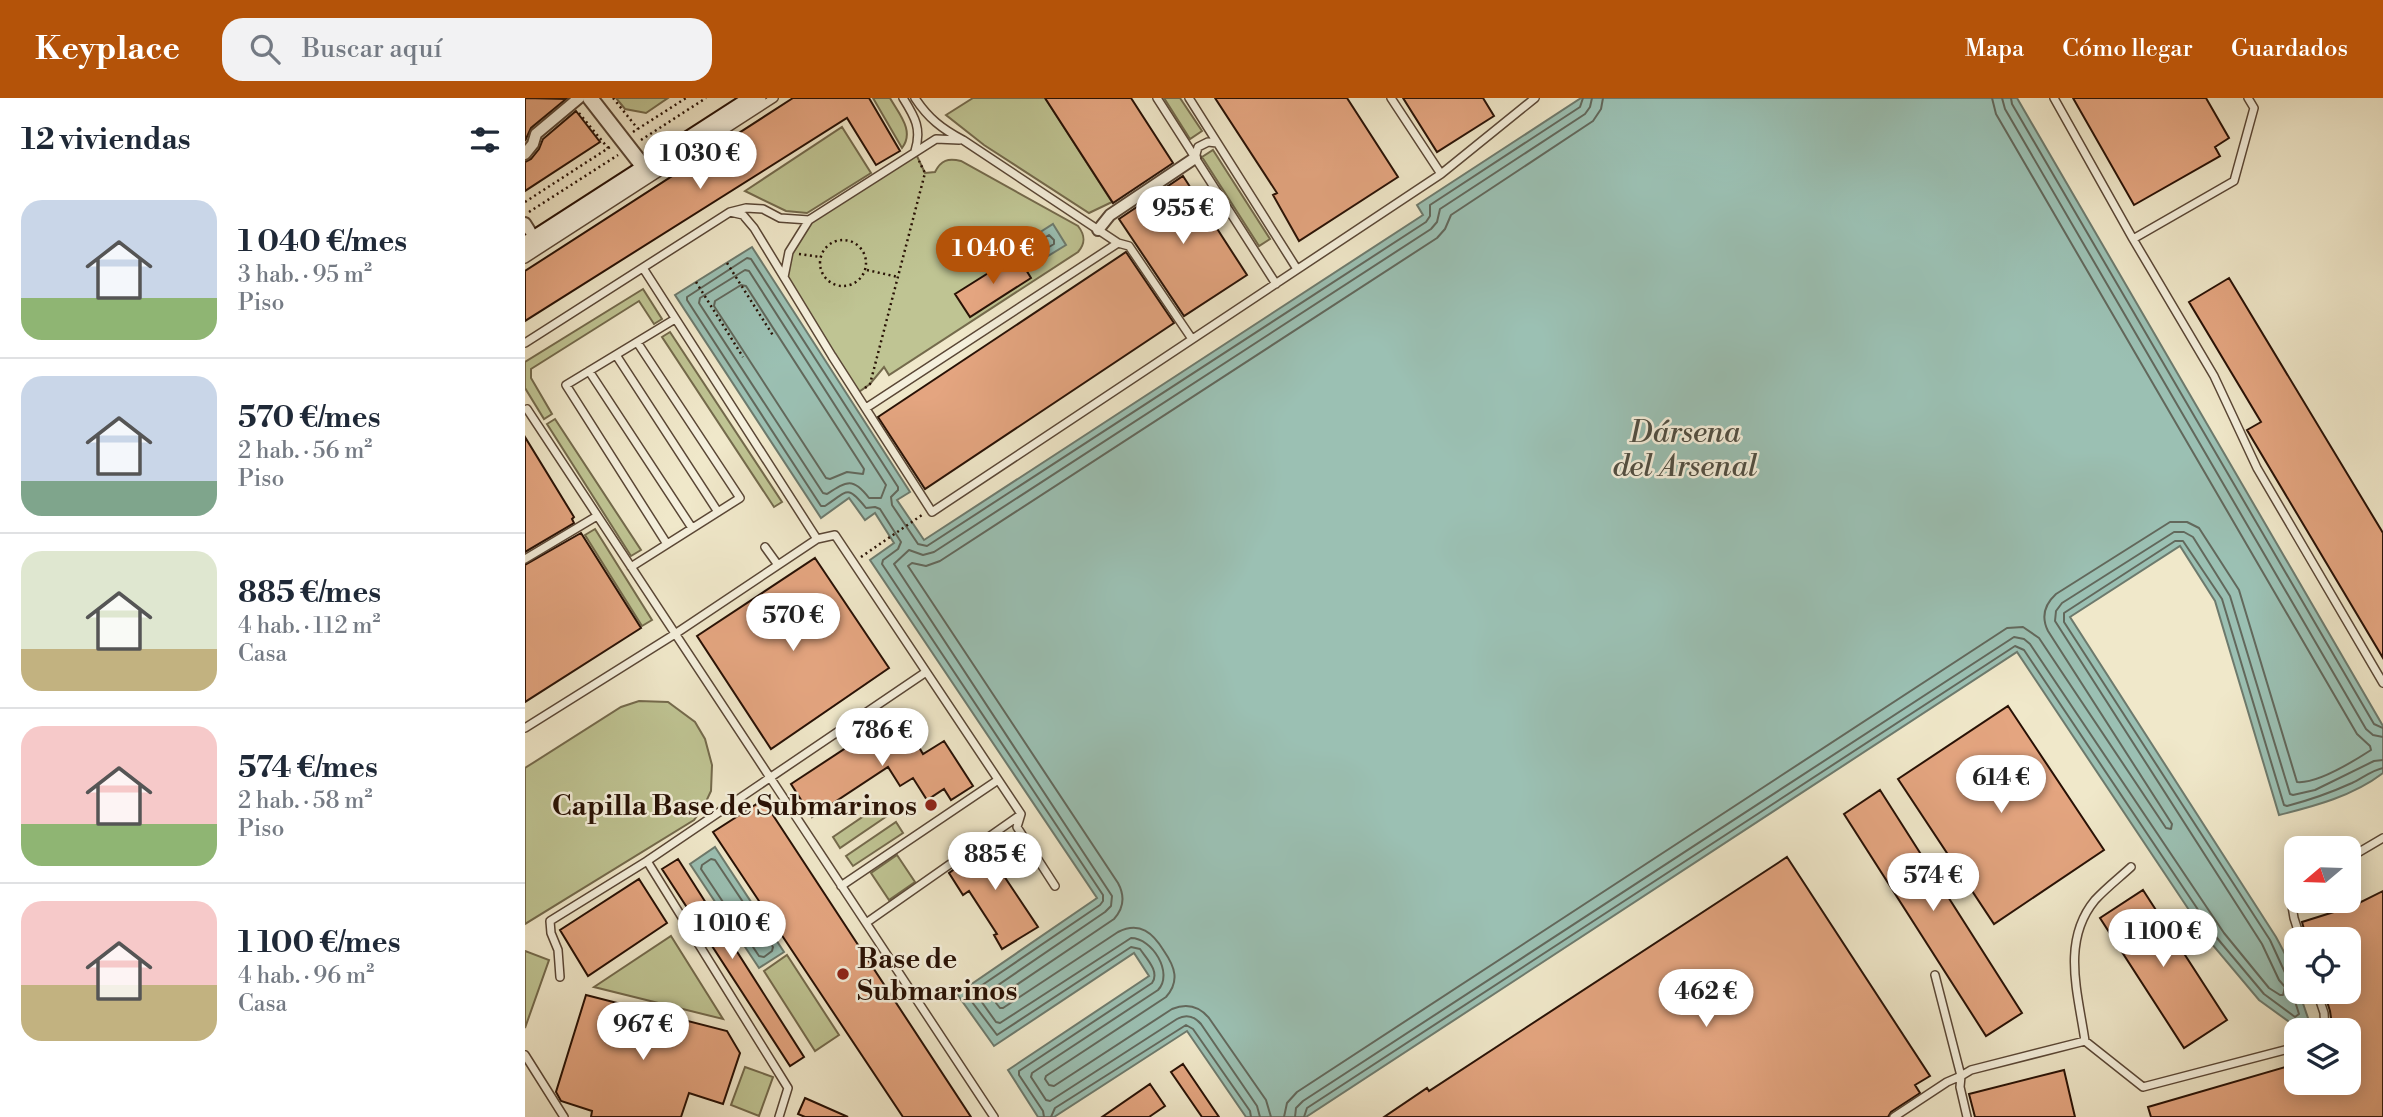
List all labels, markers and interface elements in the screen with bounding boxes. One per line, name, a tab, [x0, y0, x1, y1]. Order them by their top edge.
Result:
search box	[222, 18, 712, 81]
text: Keyplace	[35, 29, 180, 70]
icon: search	[246, 30, 284, 68]
text: Buscar aquí	[302, 33, 442, 65]
text: Mapa	[1965, 34, 2024, 64]
text: Cómo llegar	[2062, 34, 2193, 64]
text: Guardados	[2231, 34, 2348, 64]
text: 12 viviendas	[21, 121, 191, 159]
icon: filters	[466, 121, 504, 159]
pin: 1 030 €	[635, 132, 765, 191]
text: 1 030 €	[660, 140, 740, 168]
pin: 955 €	[1134, 186, 1232, 246]
text: 955 €	[1152, 195, 1214, 223]
text: 1 040 €/mes	[238, 223, 407, 261]
pin: 1 040 €	[928, 226, 1058, 286]
icon: home	[77, 228, 161, 312]
text: 1 040 €	[952, 235, 1034, 263]
text: 3 hab. · 95 m²	[238, 261, 372, 289]
text: Piso	[238, 289, 284, 317]
text: 570 €/mes	[238, 399, 381, 437]
icon: home	[77, 404, 161, 488]
water label: Dársena del Arsenal	[1613, 414, 1758, 486]
text: 2 hab. · 56 m²	[238, 437, 372, 465]
text: Piso	[238, 465, 284, 493]
text: 885 €/mes	[238, 574, 381, 612]
icon: home	[77, 579, 161, 663]
pin: 570 €	[744, 594, 842, 653]
text: 570 €	[762, 602, 824, 630]
text: 4 hab. · 112 m²	[238, 612, 380, 640]
text: Casa	[238, 640, 287, 668]
pin: 786 €	[833, 708, 931, 768]
text: 786 €	[852, 717, 913, 745]
text: 574 €/mes	[238, 749, 378, 787]
icon: home	[77, 754, 161, 838]
pin: 614 €	[1952, 756, 2050, 815]
text: 614 €	[1972, 764, 2030, 792]
text: 2 hab. · 58 m²	[238, 787, 373, 815]
place label: Capilla Base de Submarinos	[552, 789, 917, 824]
marker: Capilla Base de Submarinos	[923, 797, 939, 813]
text: Piso	[238, 815, 284, 843]
pin: 885 €	[946, 832, 1044, 892]
north arrow	[2284, 836, 2361, 914]
map controls	[2284, 836, 2361, 1095]
text: 885 €	[964, 841, 1026, 869]
pin: 574 €	[1884, 854, 1982, 913]
text: 574 €	[1903, 862, 1963, 890]
pin: 1 010 €	[667, 902, 797, 961]
text: 1 010 €	[694, 910, 770, 938]
pin: 1 100 €	[2098, 910, 2228, 969]
text: 1 100 €	[2124, 918, 2202, 946]
text: 1 100 €/mes	[238, 924, 401, 962]
button: locate	[2284, 927, 2361, 1004]
icon: home	[77, 929, 161, 1013]
place label: Base de Submarinos	[857, 942, 1018, 1009]
text: 4 hab. · 96 m²	[238, 962, 374, 990]
marker: Base de Submarinos	[835, 966, 851, 982]
pin: 462 €	[1657, 970, 1755, 1029]
text: 462 €	[1675, 978, 1737, 1006]
text: Casa	[238, 990, 287, 1018]
pin: 967 €	[594, 1002, 692, 1062]
text: 967 €	[613, 1011, 673, 1039]
button: layers	[2284, 1018, 2361, 1095]

